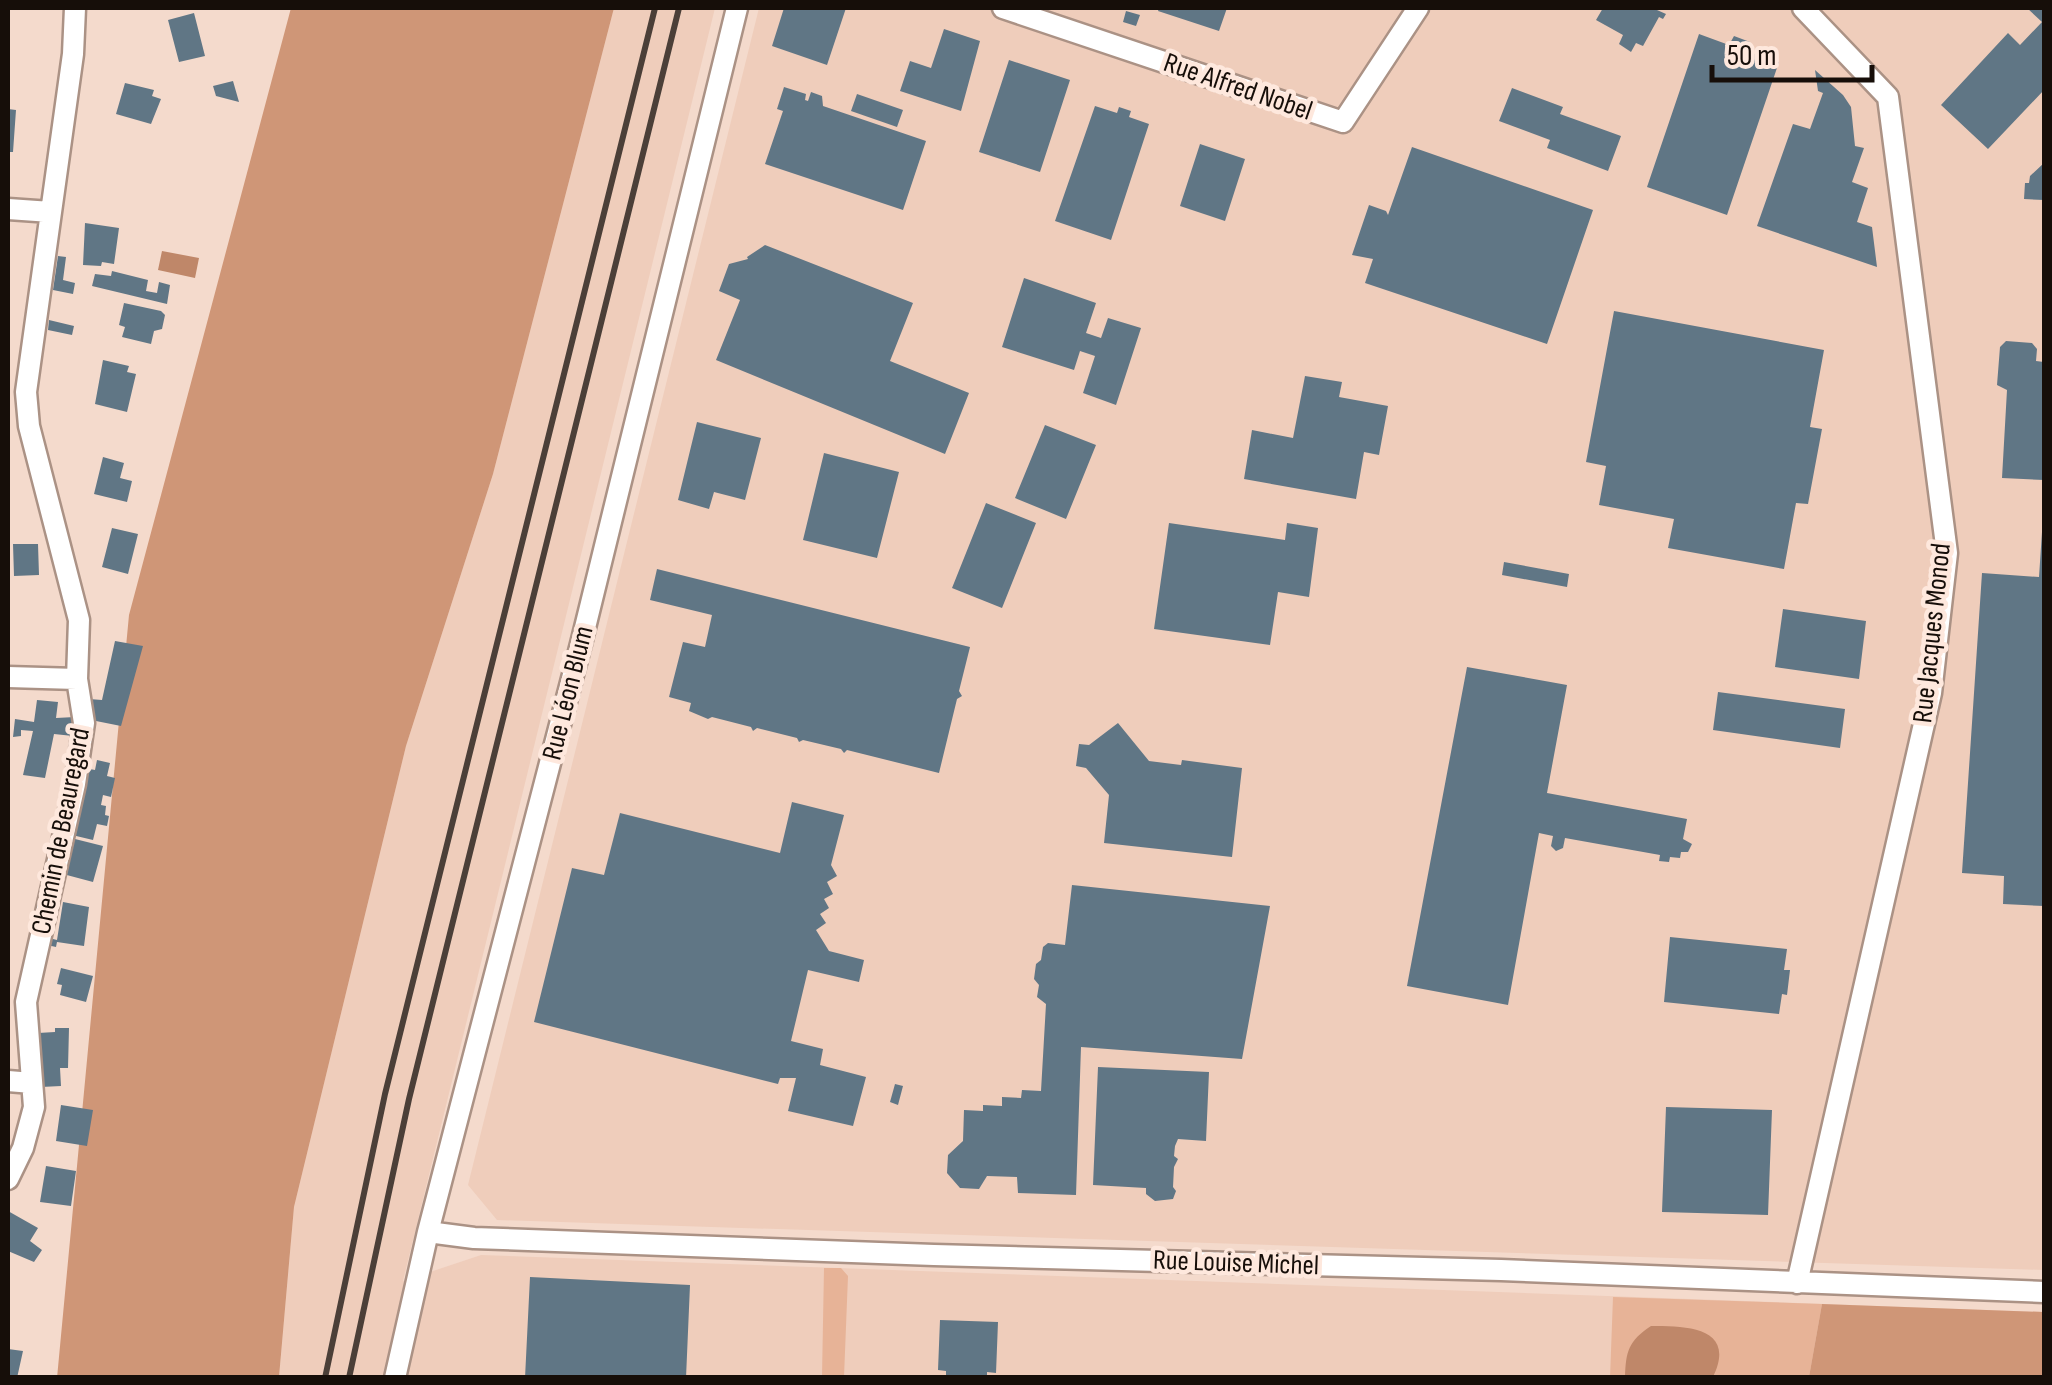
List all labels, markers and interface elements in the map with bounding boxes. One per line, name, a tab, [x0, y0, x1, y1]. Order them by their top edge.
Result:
scale bar	[1712, 20, 1872, 82]
text: 50 m	[1727, 38, 1776, 74]
street label: Rue Alfred Nobel	[1159, 46, 1317, 128]
street label: Rue Jacques Monod	[1906, 541, 1958, 725]
street label: Rue Léon Blum	[535, 623, 601, 763]
street label: Chemin de Beauregard	[25, 725, 97, 937]
street label: Rue Louise Michel	[1152, 1244, 1320, 1282]

